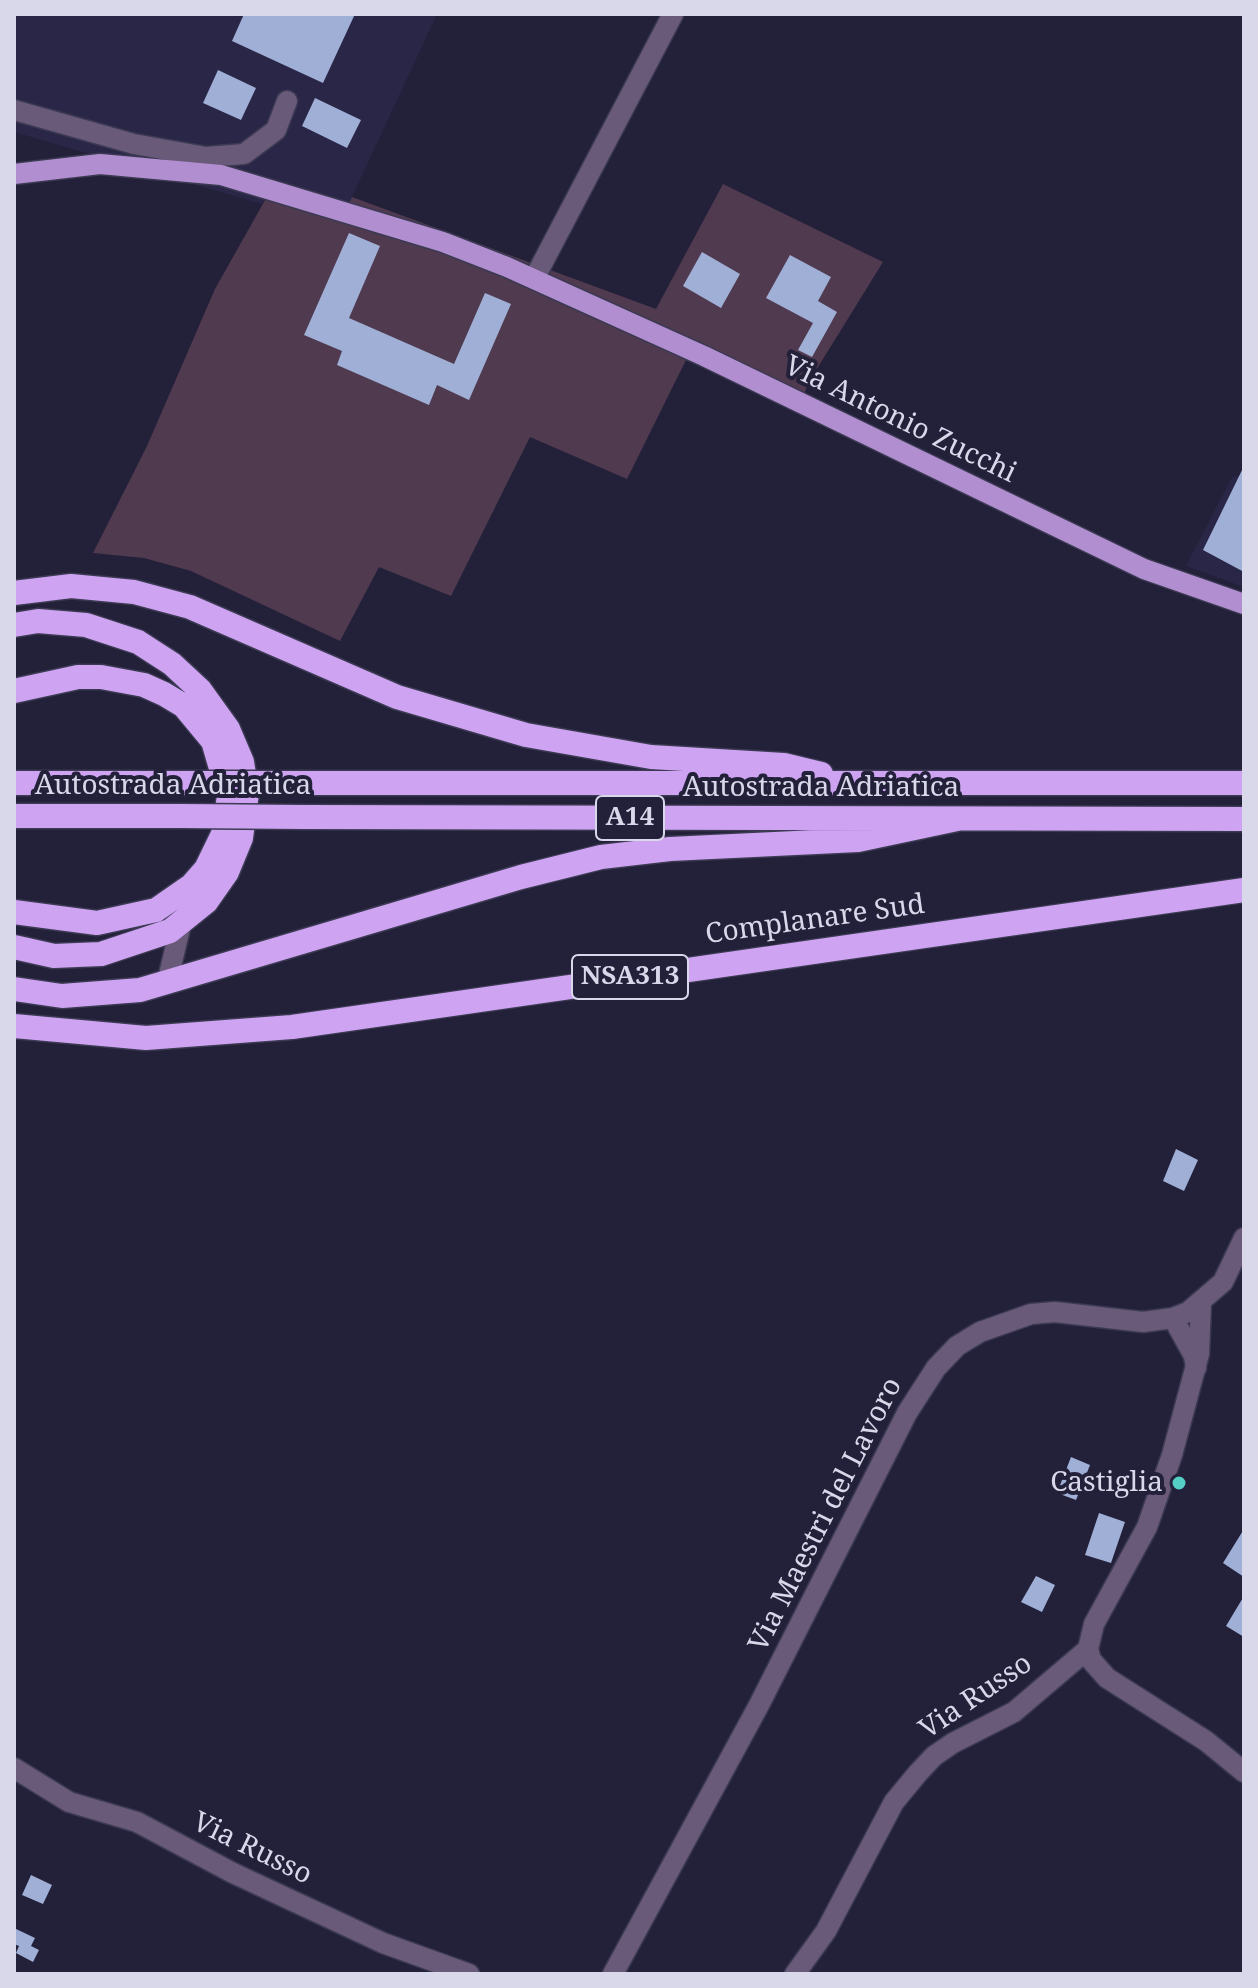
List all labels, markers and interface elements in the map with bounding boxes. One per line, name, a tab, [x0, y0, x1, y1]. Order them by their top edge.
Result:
street label: Via Antonio Zucchi	[779, 349, 1021, 491]
street label: Autostrada Adriatica	[35, 769, 311, 803]
street label: Autostrada Adriatica	[683, 771, 959, 805]
road number: A14	[596, 796, 664, 840]
street label: Complanare Sud	[703, 888, 927, 952]
road number: NSA313	[572, 955, 688, 999]
street label: Via Maestri del Lavoro	[742, 1372, 910, 1658]
place label: Castiglia	[1050, 1466, 1163, 1500]
marker: Castiglia	[1170, 1474, 1188, 1492]
street label: Via Russo	[913, 1647, 1039, 1747]
street label: Via Russo	[187, 1806, 317, 1892]

